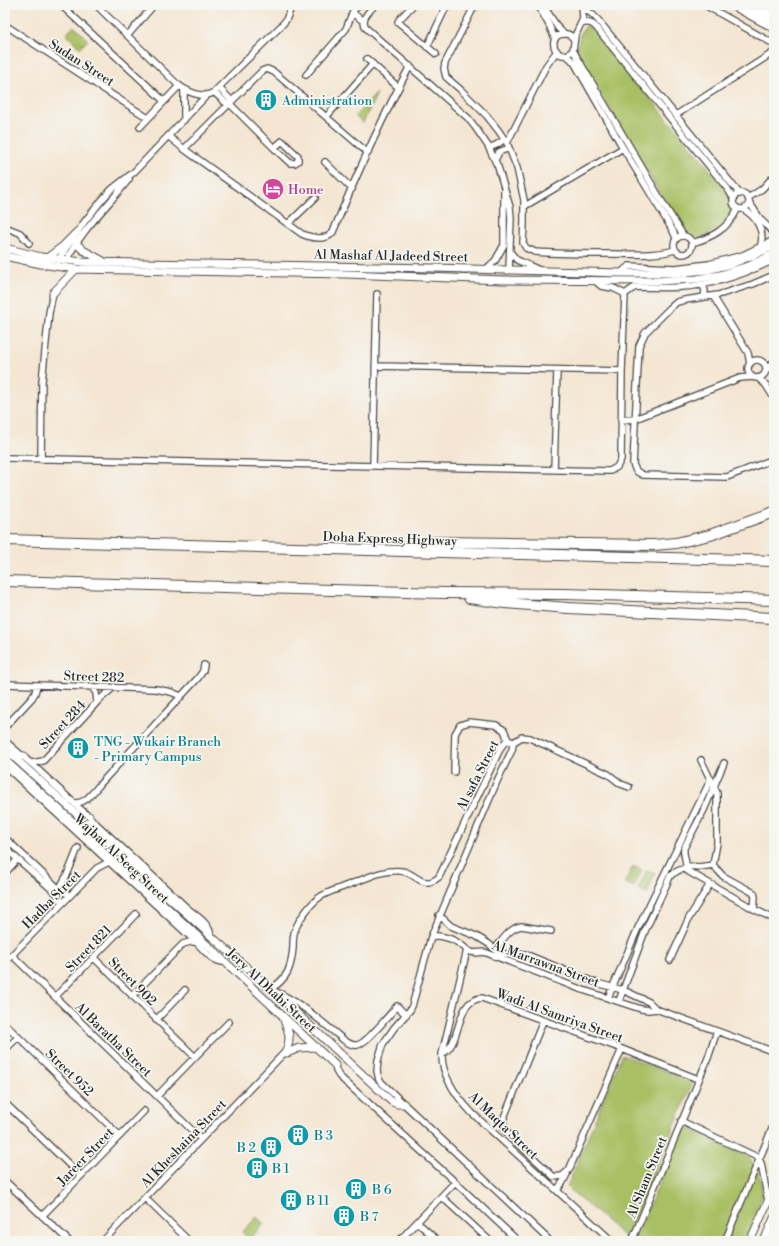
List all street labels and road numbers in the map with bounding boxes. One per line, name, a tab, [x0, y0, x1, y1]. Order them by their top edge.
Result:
street label: Sudan Street	[46, 36, 117, 90]
street label: Al Mashaf Al Jadeed Street	[313, 247, 469, 265]
street label: Doha Express Highway	[322, 529, 458, 549]
street label: Street 282	[63, 668, 125, 686]
street label: Street 284	[36, 697, 90, 753]
street label: Al safa Street	[453, 737, 503, 814]
street label: Wajbat Al Seeg Street	[70, 810, 172, 907]
street label: Hadba Street	[19, 867, 85, 932]
street label: Street 821	[62, 922, 115, 976]
street label: Al Marrawna Street	[489, 937, 602, 991]
street label: Jery Al Dhabi Street	[222, 944, 320, 1037]
street label: Street 902	[105, 954, 160, 1009]
street label: Wadi Al Samriya Street	[493, 985, 626, 1046]
street label: Al Baratha Street	[71, 998, 155, 1081]
street label: Street 952	[42, 1046, 97, 1099]
street label: Al Maqta Street	[465, 1088, 542, 1163]
street label: Al Kheshaina Street	[137, 1096, 230, 1192]
street label: Jareer Street	[53, 1124, 118, 1190]
street label: Al Sham Street	[623, 1134, 671, 1221]

